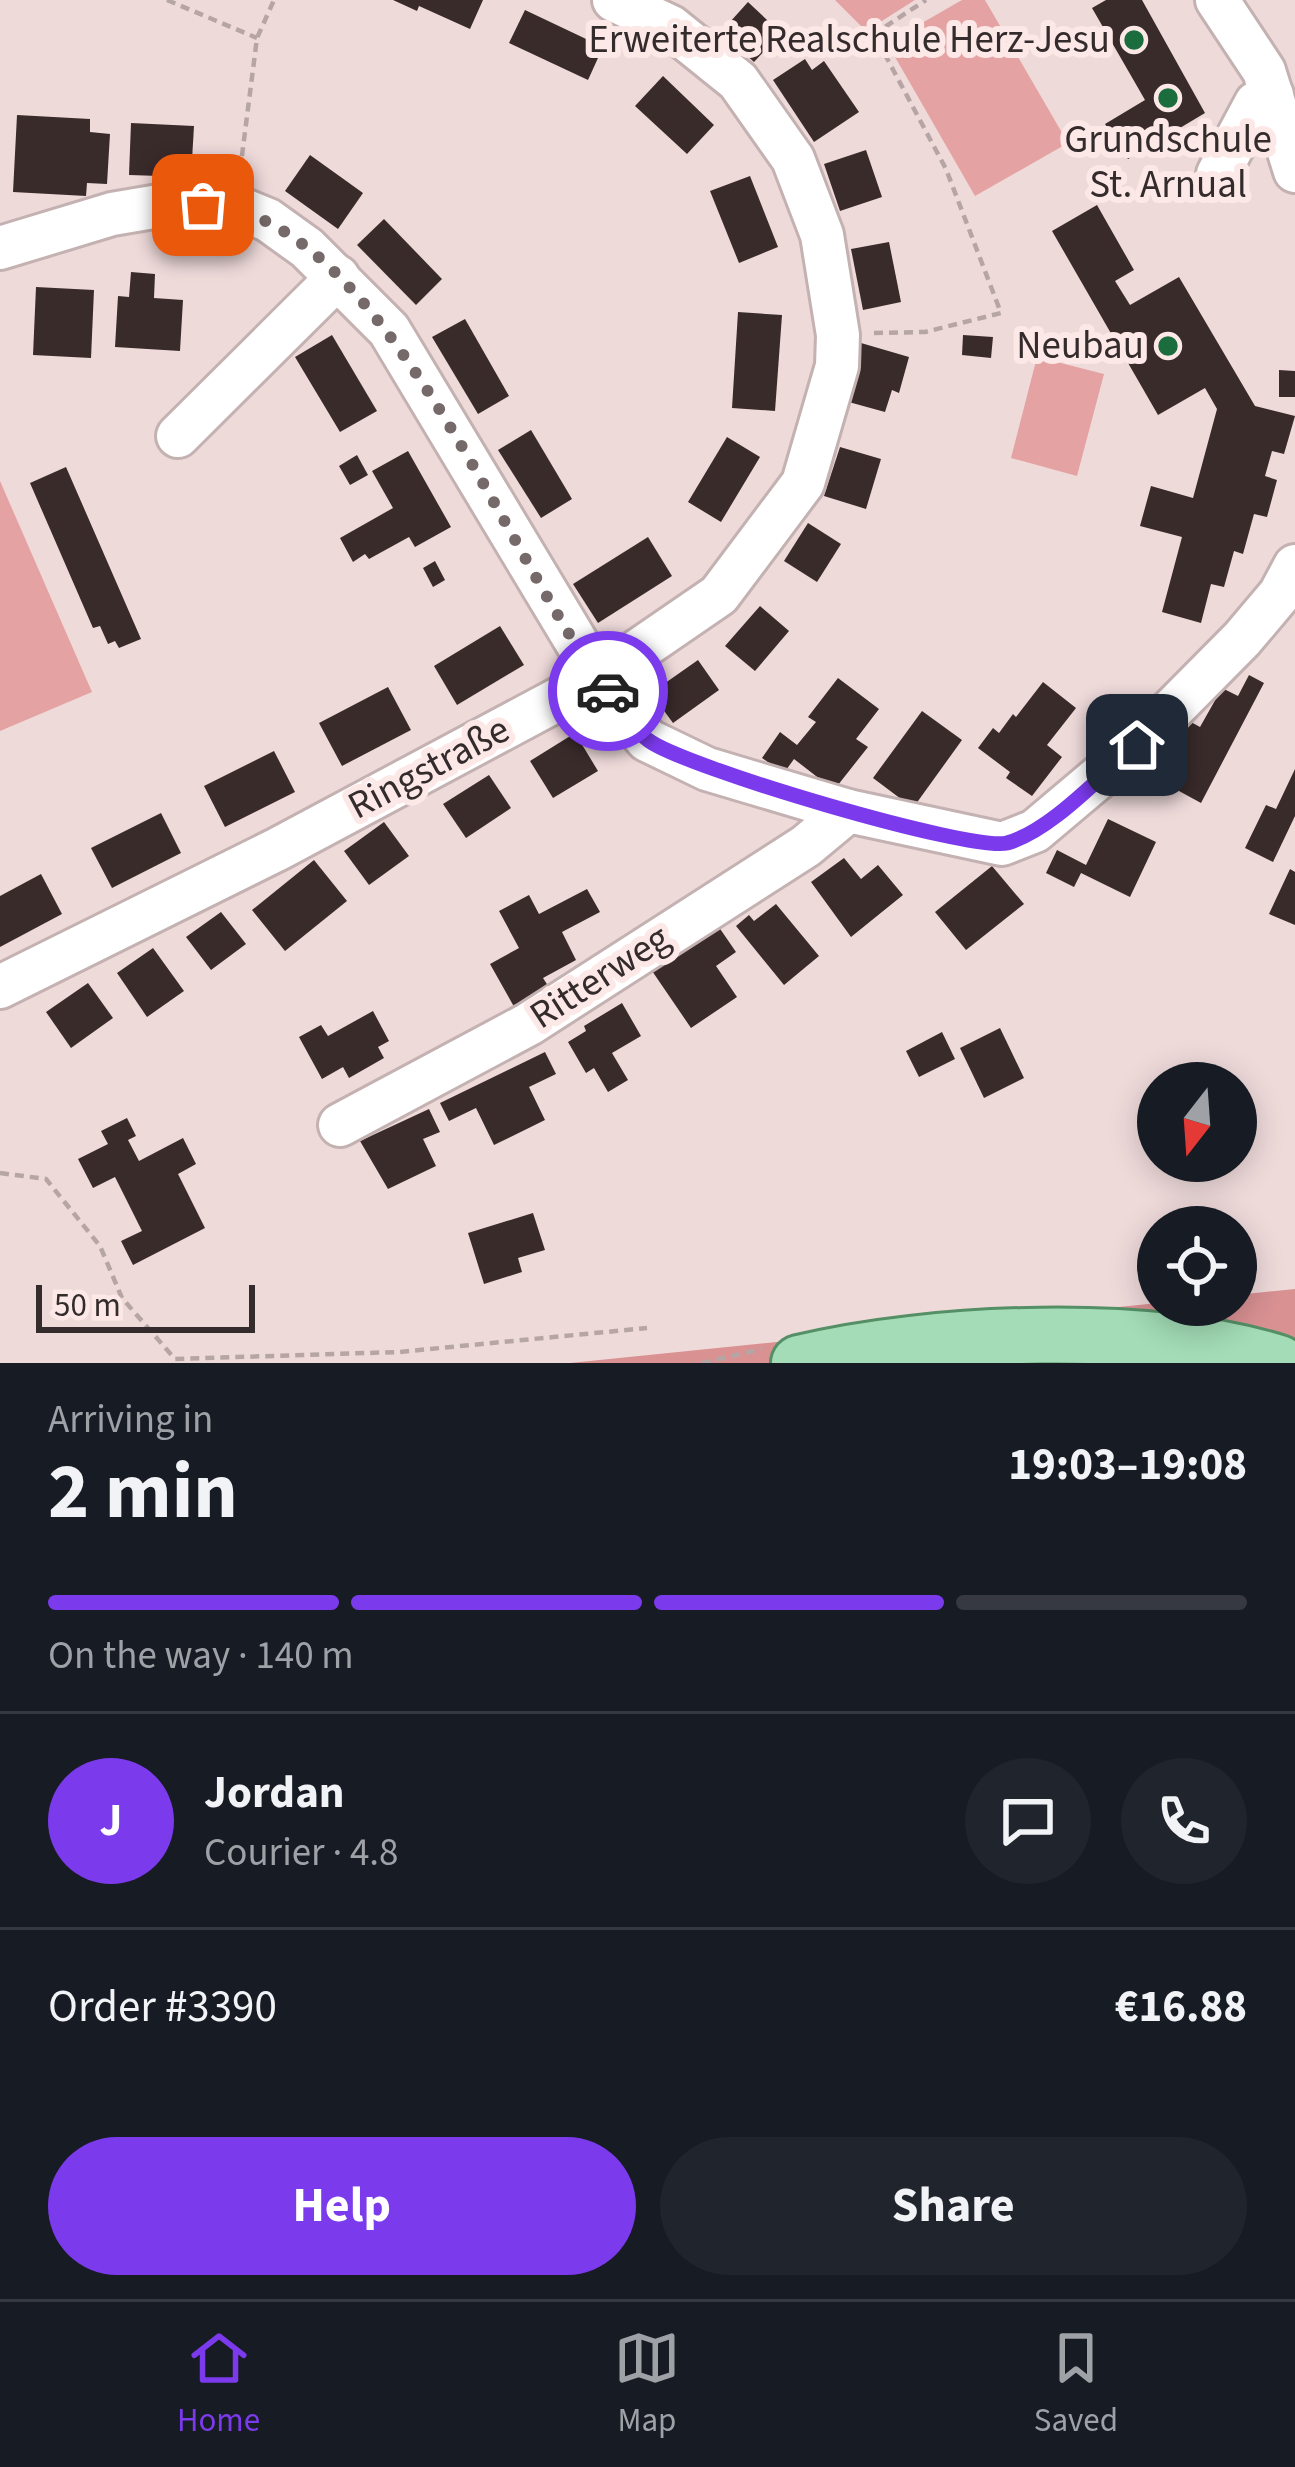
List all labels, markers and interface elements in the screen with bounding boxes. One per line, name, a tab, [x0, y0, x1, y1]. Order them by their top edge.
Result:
place label: Erweiterte Realschule Herz-Jesu	[588, 12, 1110, 68]
marker: Erweiterte Realschule Herz-Jesu	[1121, 27, 1147, 53]
marker: Grundschule St. Arnual	[1155, 85, 1181, 111]
place label: Grundschule St. Arnual	[1064, 112, 1272, 213]
pin	[152, 154, 254, 256]
icon: bag	[170, 172, 236, 238]
place label: Neubau	[1016, 318, 1144, 374]
marker: Neubau	[1155, 333, 1181, 359]
courier	[548, 631, 668, 751]
icon: car	[575, 658, 641, 724]
pin	[1086, 694, 1188, 796]
street label: Ringstraße	[338, 702, 520, 834]
icon: home	[1104, 712, 1170, 778]
street label: Ritterweg	[519, 911, 681, 1043]
north arrow	[1137, 1062, 1257, 1182]
map controls	[1137, 1062, 1257, 1326]
button: locate	[1137, 1206, 1257, 1326]
scale bar	[36, 1279, 255, 1332]
text: 50 m	[54, 1282, 121, 1329]
text: Arriving in	[48, 1392, 213, 1448]
text: 19:03–19:08	[1008, 1433, 1247, 1497]
text: 2 min	[48, 1437, 238, 1548]
text: On the way · 140 m	[48, 1628, 354, 1684]
button: chat	[965, 1758, 1091, 1884]
button: phone	[1121, 1758, 1247, 1884]
text: Jordan	[204, 1761, 345, 1825]
text: J	[100, 1789, 122, 1853]
text: Courier · 4.8	[204, 1825, 398, 1881]
text: Order #3390	[48, 1975, 277, 2039]
text: €16.88	[1115, 1975, 1247, 2039]
button: Help	[48, 2137, 636, 2275]
button: Share	[660, 2137, 1247, 2275]
tab: Home	[177, 2325, 260, 2444]
tab: Map	[614, 2325, 680, 2444]
tab: Saved	[1034, 2325, 1118, 2444]

